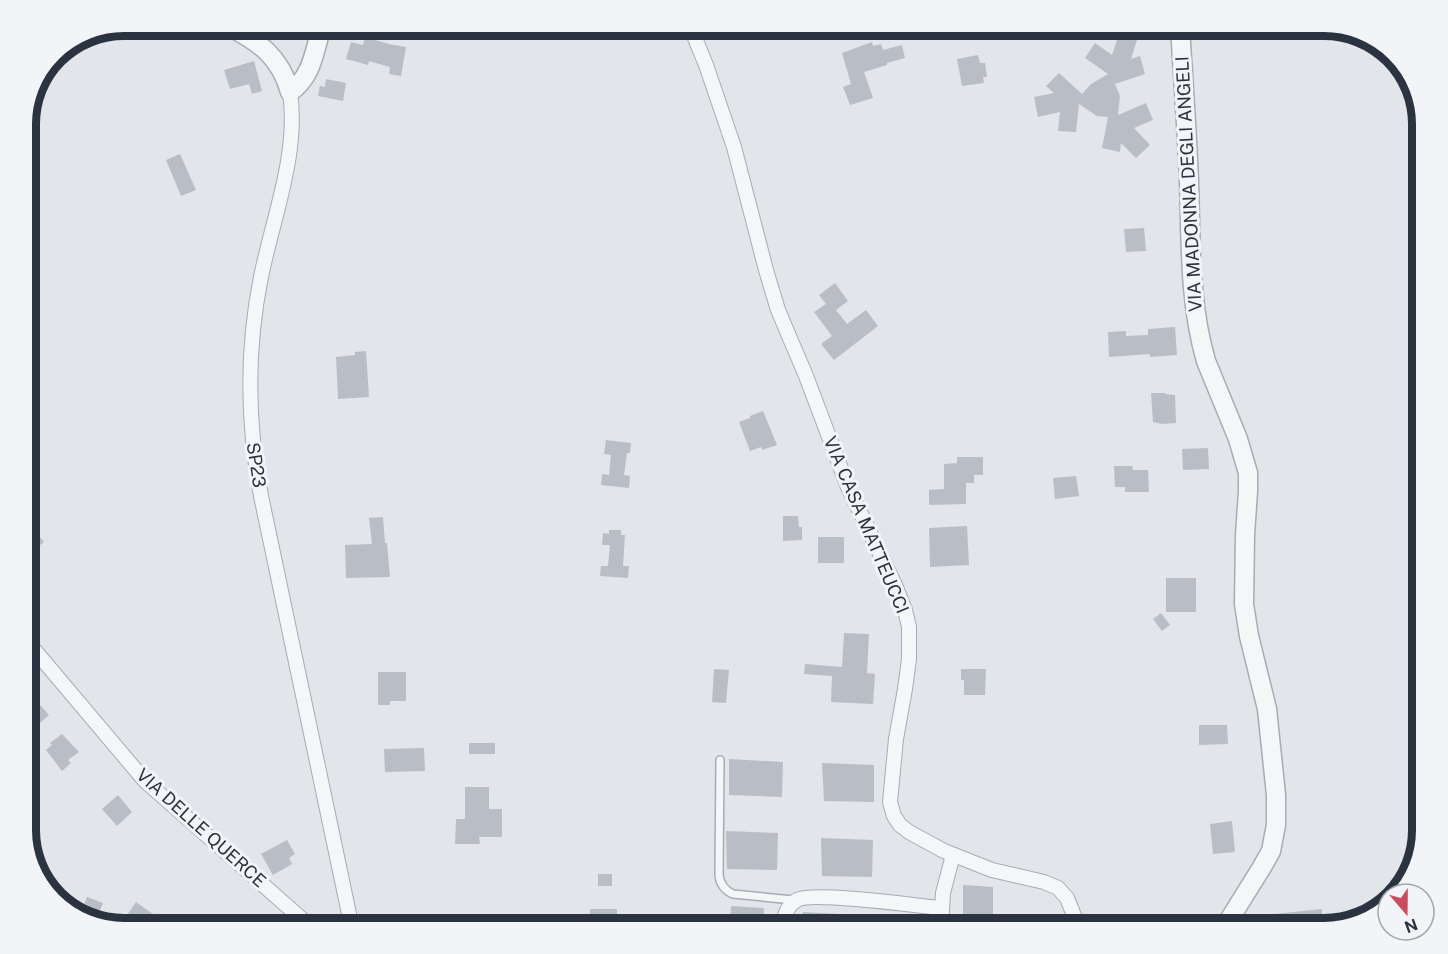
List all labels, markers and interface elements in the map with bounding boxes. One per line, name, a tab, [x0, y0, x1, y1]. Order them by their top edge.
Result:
street label: VIA MADONNA DEGLI ANGELI	[1171, 56, 1206, 312]
street label: VIA CASA MATTEUCCI	[820, 433, 913, 617]
street label: SP23	[243, 441, 270, 489]
street label: VIA DELLE QUERCE	[132, 764, 270, 891]
north arrow	[1376, 882, 1436, 942]
text: N	[1402, 915, 1420, 937]

